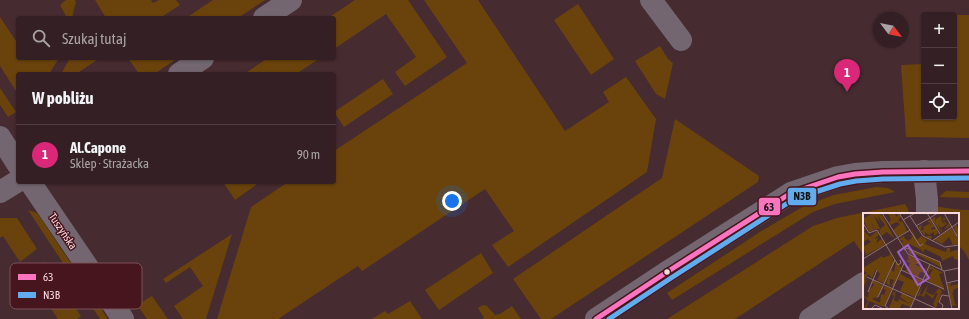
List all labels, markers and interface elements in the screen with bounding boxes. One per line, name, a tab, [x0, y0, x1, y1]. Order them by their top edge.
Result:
north arrow	[873, 12, 909, 48]
map controls	[921, 12, 957, 120]
button: +	[921, 12, 957, 48]
search box	[16, 16, 336, 60]
icon: search	[30, 27, 52, 49]
text: Szukaj tutaj	[62, 30, 126, 47]
button: −	[921, 48, 957, 84]
pin: 1	[834, 59, 860, 92]
button: locate	[921, 84, 957, 120]
text: W pobliżu	[32, 88, 94, 108]
text: Al.Capone	[70, 139, 126, 156]
text: 1	[42, 147, 48, 162]
text: 90 m	[297, 147, 320, 162]
text: Sklep · Strażacka	[70, 156, 149, 171]
line badge: N3B	[787, 187, 817, 206]
text: N3B	[794, 190, 811, 202]
your location	[442, 191, 462, 211]
line badge: 63	[758, 197, 781, 216]
text: 63	[764, 201, 774, 213]
street label: Tuszyńska	[47, 211, 79, 251]
inset map	[863, 213, 959, 309]
legend	[10, 263, 142, 309]
unlabelled marker	[662, 267, 672, 277]
text: 63	[43, 271, 53, 283]
text: N3B	[43, 289, 61, 301]

